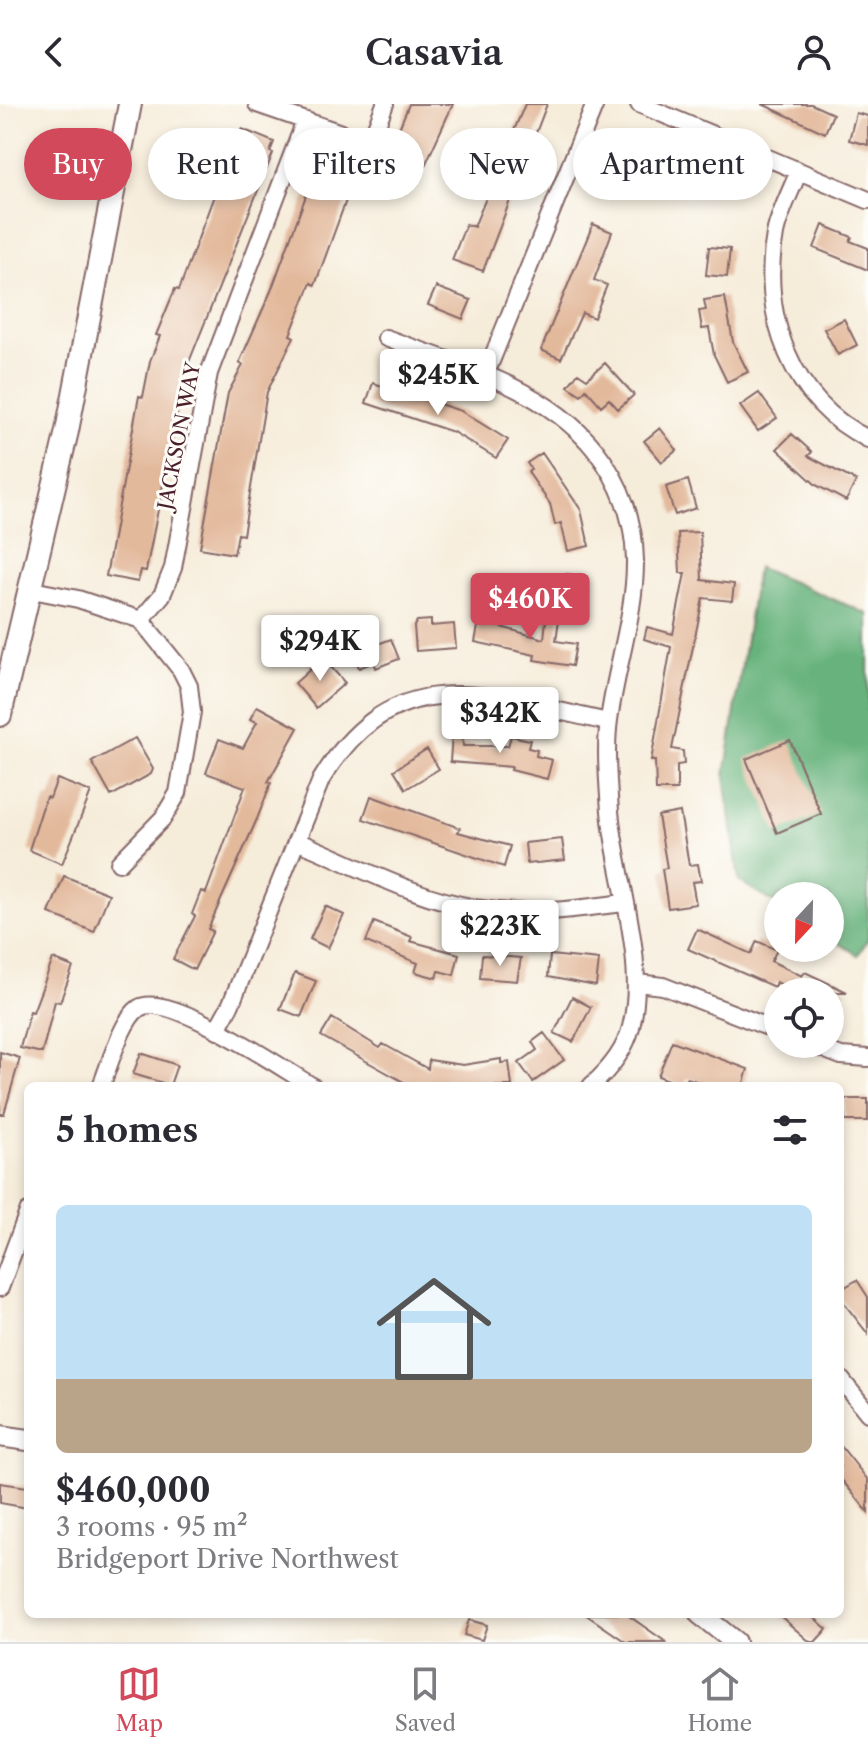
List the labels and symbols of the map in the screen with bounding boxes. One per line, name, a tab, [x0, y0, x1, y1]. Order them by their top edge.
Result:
pin: $245K	[382, 349, 494, 417]
street label: JACKSON WAY	[152, 359, 205, 515]
pin: $460K	[474, 573, 586, 641]
pin: $294K	[264, 615, 376, 683]
pin: $342K	[444, 687, 556, 755]
north arrow	[764, 882, 844, 962]
pin: $223K	[444, 900, 556, 968]

